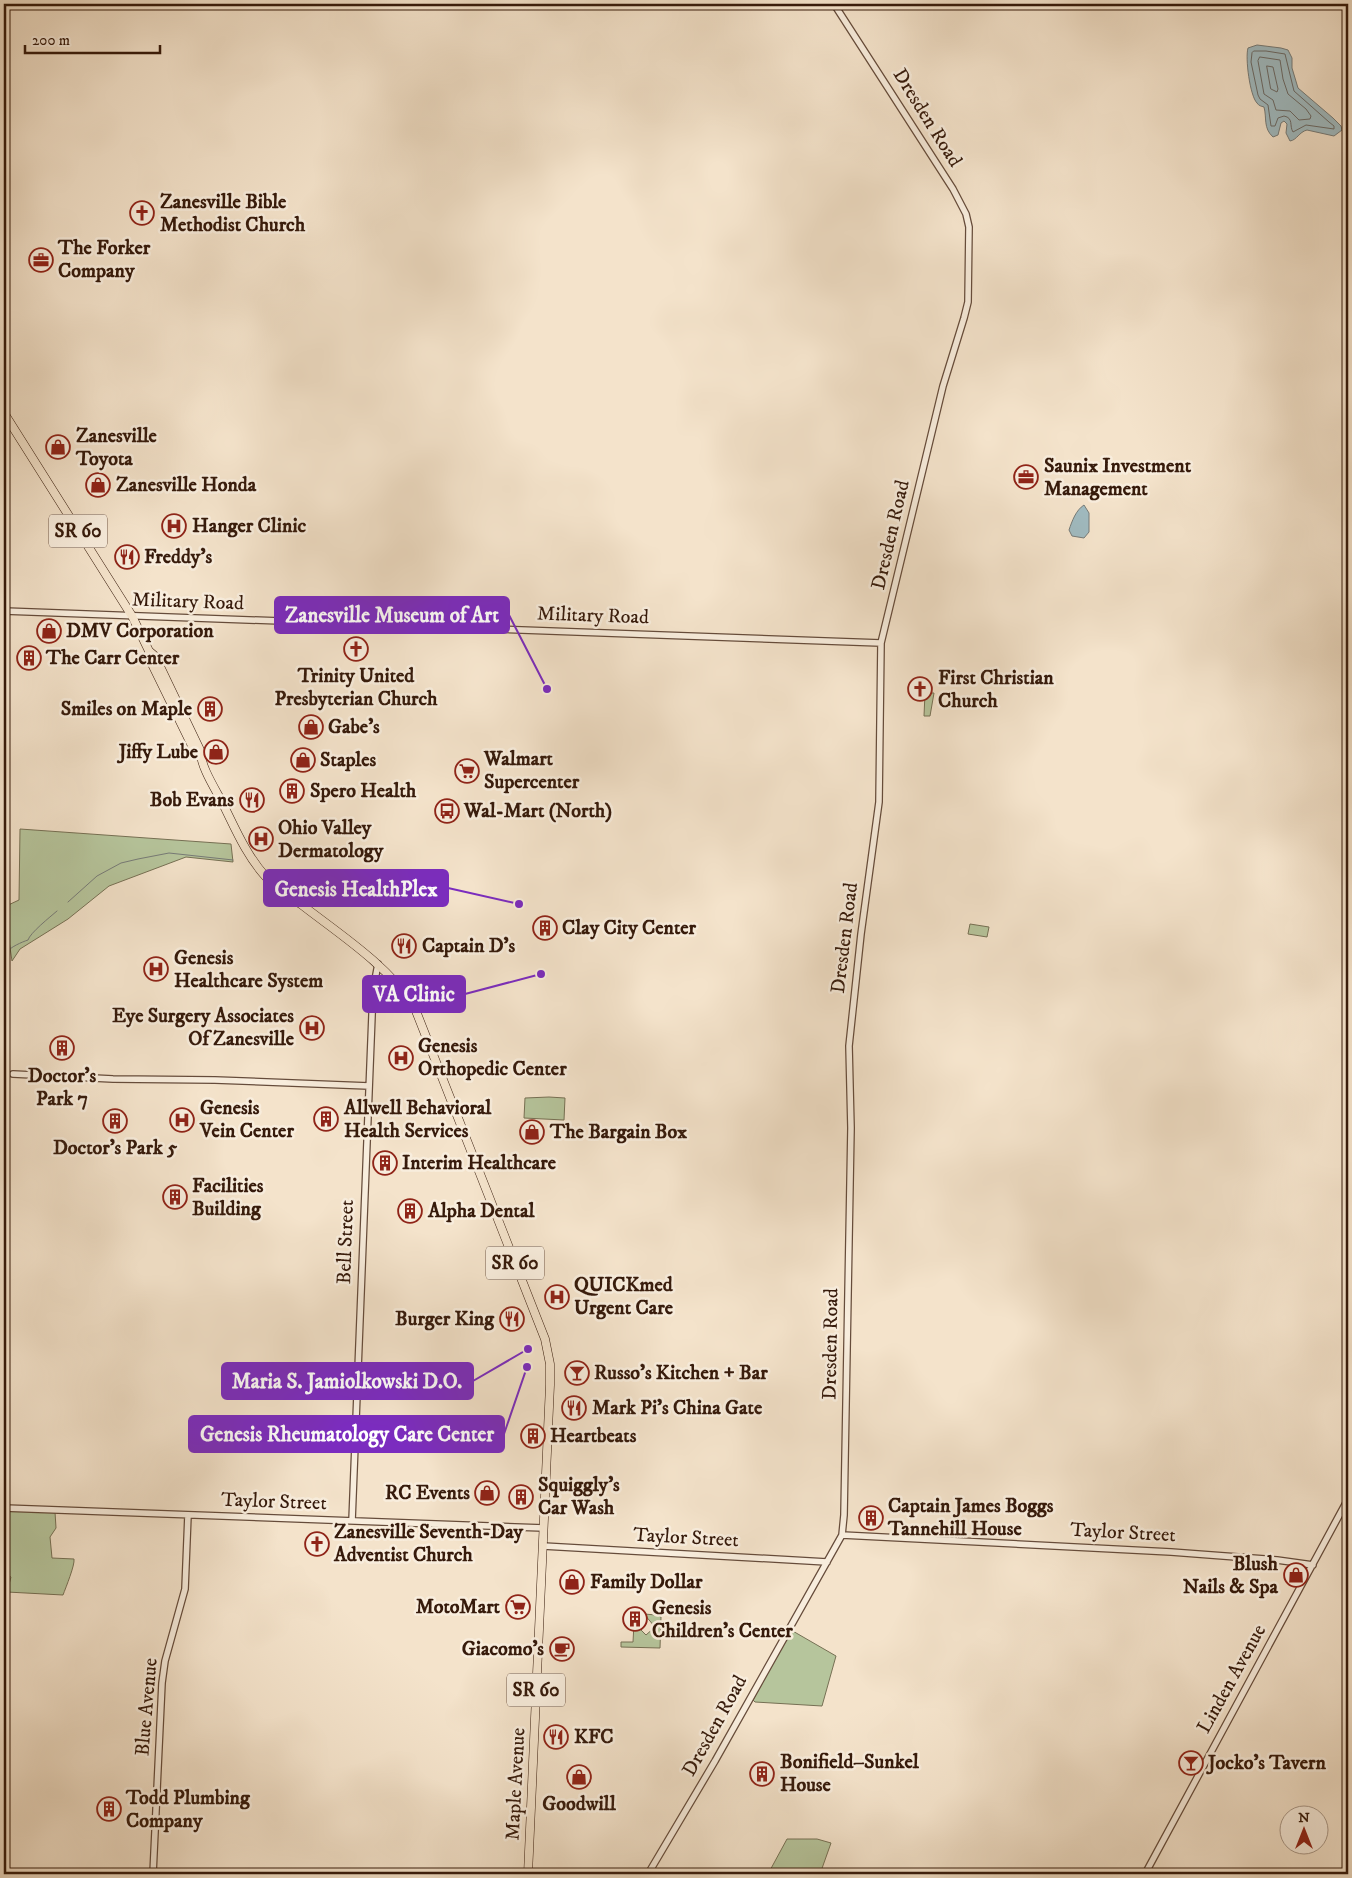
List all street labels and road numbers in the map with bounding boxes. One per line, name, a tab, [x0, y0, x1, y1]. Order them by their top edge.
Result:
street label: Dresden Road	[887, 64, 967, 172]
street label: Dresden Road	[866, 478, 916, 592]
road number: SR 60	[49, 514, 107, 548]
street label: Military Road	[132, 588, 244, 616]
street label: Military Road	[537, 602, 649, 630]
street label: Dresden Road	[826, 881, 864, 995]
street label: Bell Street	[332, 1199, 360, 1285]
road number: SR 60	[486, 1246, 544, 1280]
street label: Dresden Road	[818, 1288, 844, 1400]
street label: Taylor Street	[221, 1488, 327, 1516]
street label: Taylor Street	[1070, 1518, 1176, 1548]
street label: Taylor Street	[633, 1523, 739, 1553]
street label: Linden Avenue	[1192, 1620, 1272, 1738]
street label: Blue Avenue	[130, 1657, 164, 1757]
street label: Dresden Road	[677, 1671, 753, 1781]
road number: SR 60	[507, 1674, 565, 1706]
street label: Maple Avenue	[501, 1727, 531, 1841]

